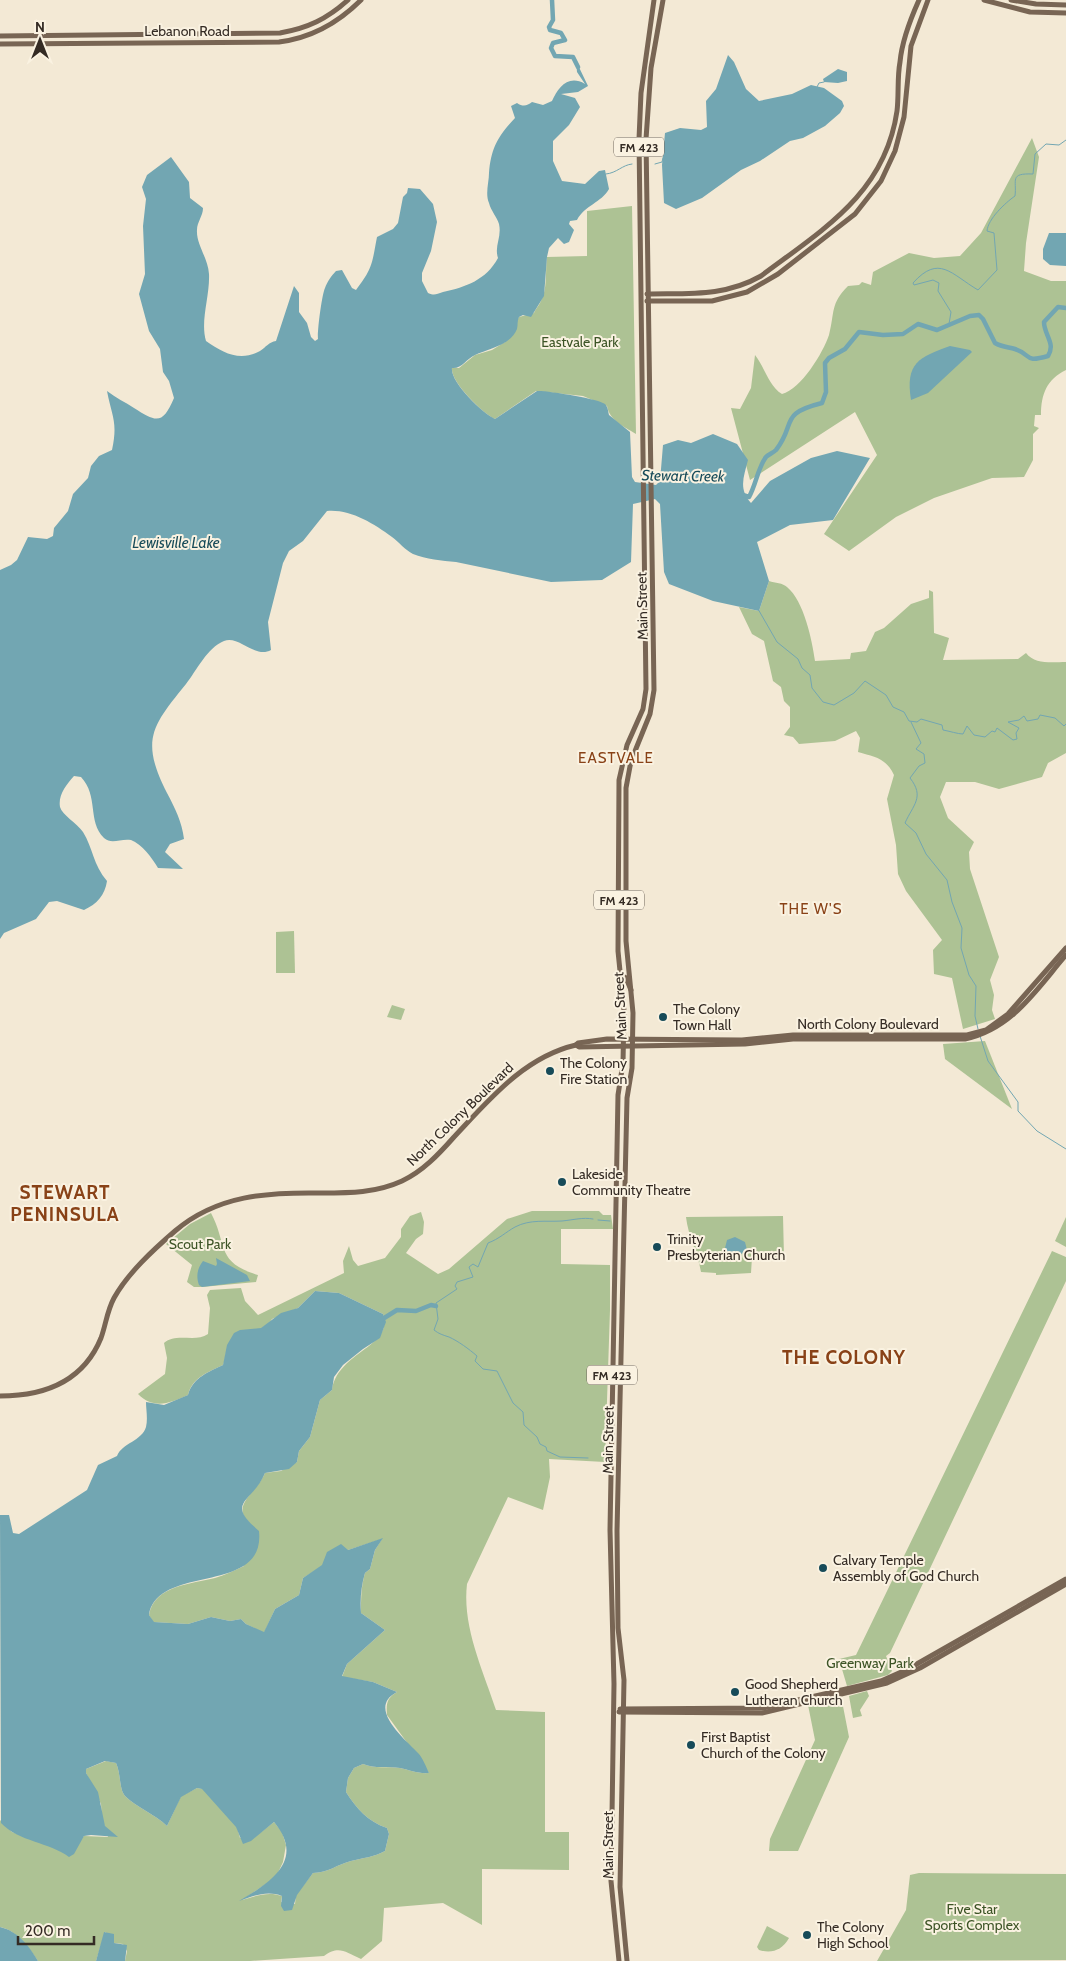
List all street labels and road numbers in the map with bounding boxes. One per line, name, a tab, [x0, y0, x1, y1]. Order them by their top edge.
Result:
street label: Lebanon Road	[144, 22, 230, 40]
road number: FM 423	[614, 138, 664, 156]
street label: Main Street	[632, 572, 652, 640]
road number: FM 423	[594, 890, 644, 910]
street label: Main Street	[609, 971, 631, 1040]
street label: North Colony Boulevard	[797, 1015, 939, 1033]
street label: North Colony Boulevard	[403, 1058, 517, 1170]
road number: FM 423	[587, 1366, 637, 1384]
street label: Main Street	[598, 1406, 618, 1474]
street label: Main Street	[599, 1811, 617, 1879]

